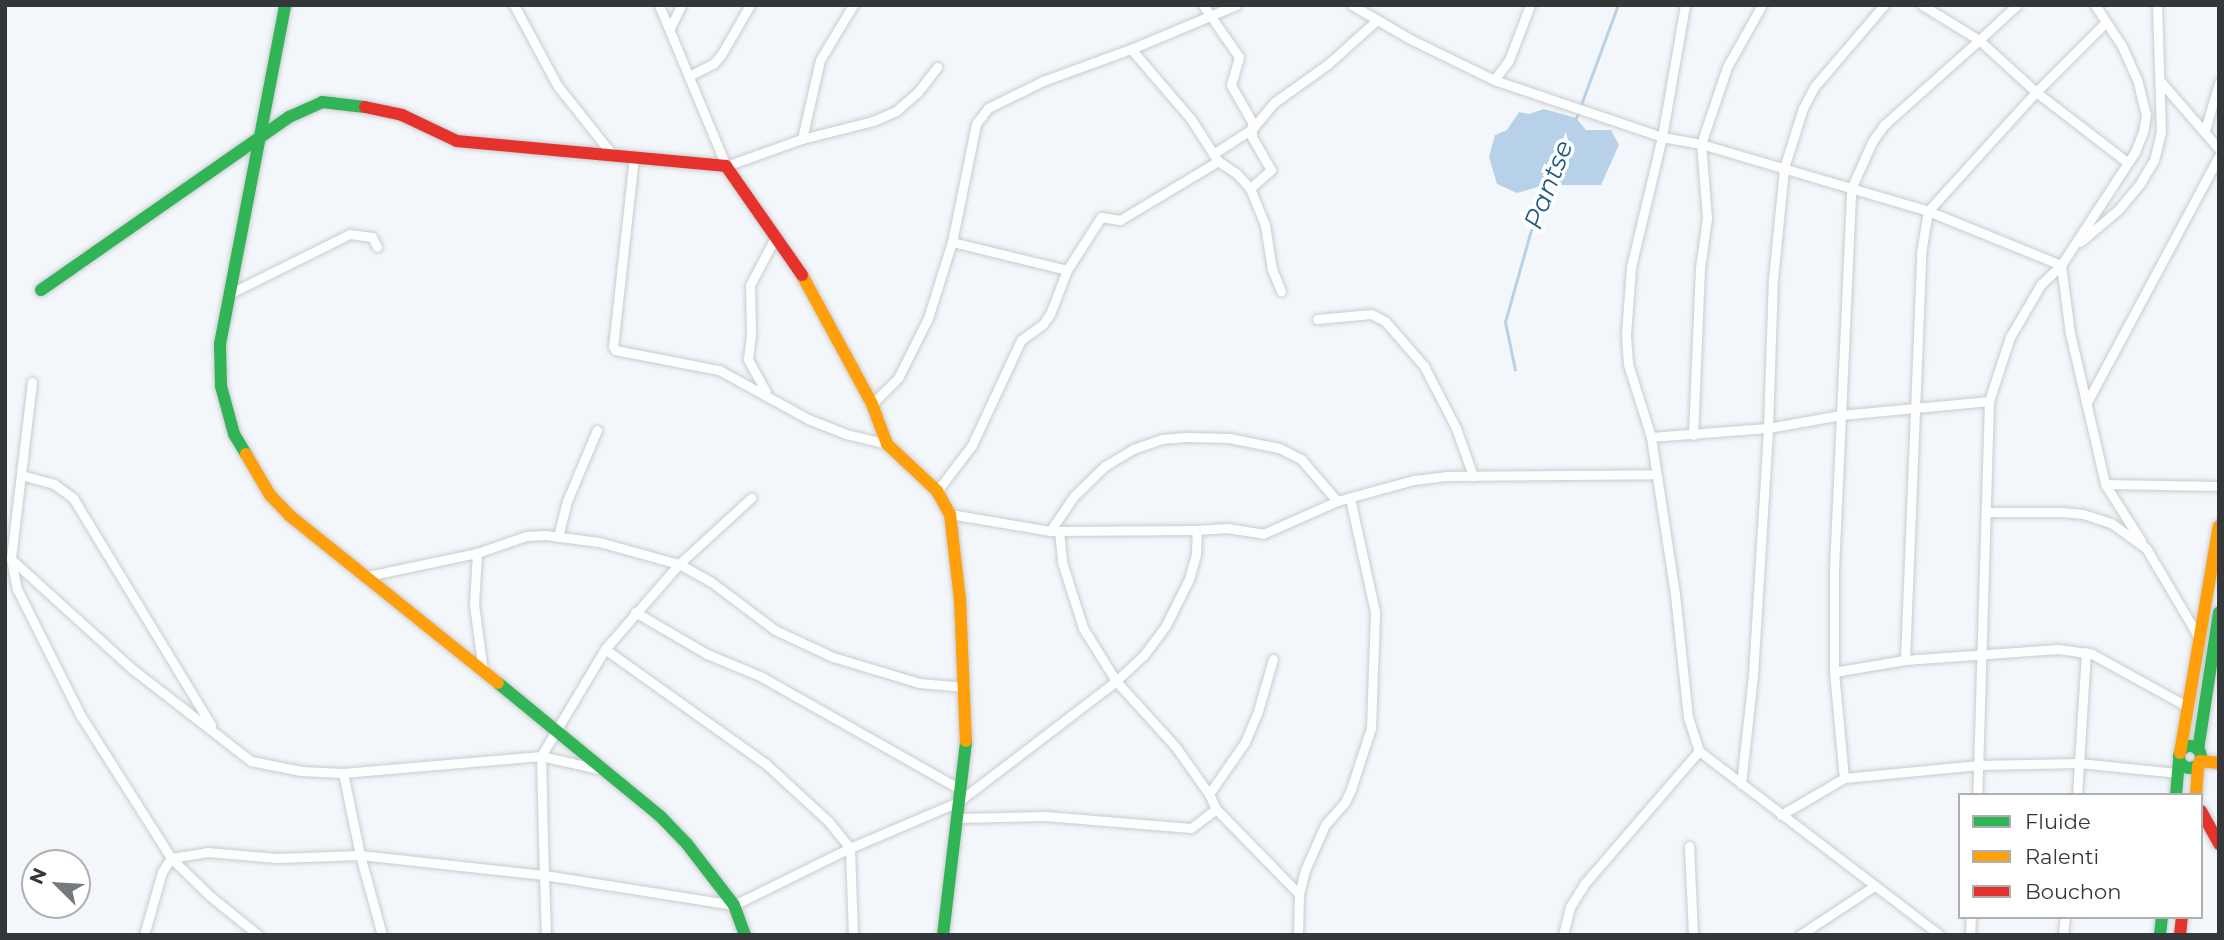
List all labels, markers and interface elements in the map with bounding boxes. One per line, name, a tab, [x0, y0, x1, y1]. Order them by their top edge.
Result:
water label: Pantse	[1518, 136, 1580, 234]
legend	[1958, 793, 2203, 919]
text: Fluide	[2025, 809, 2091, 834]
text: Ralenti	[2025, 844, 2099, 869]
north arrow	[21, 849, 91, 919]
text: N	[25, 864, 52, 888]
text: Bouchon	[2025, 879, 2121, 904]

